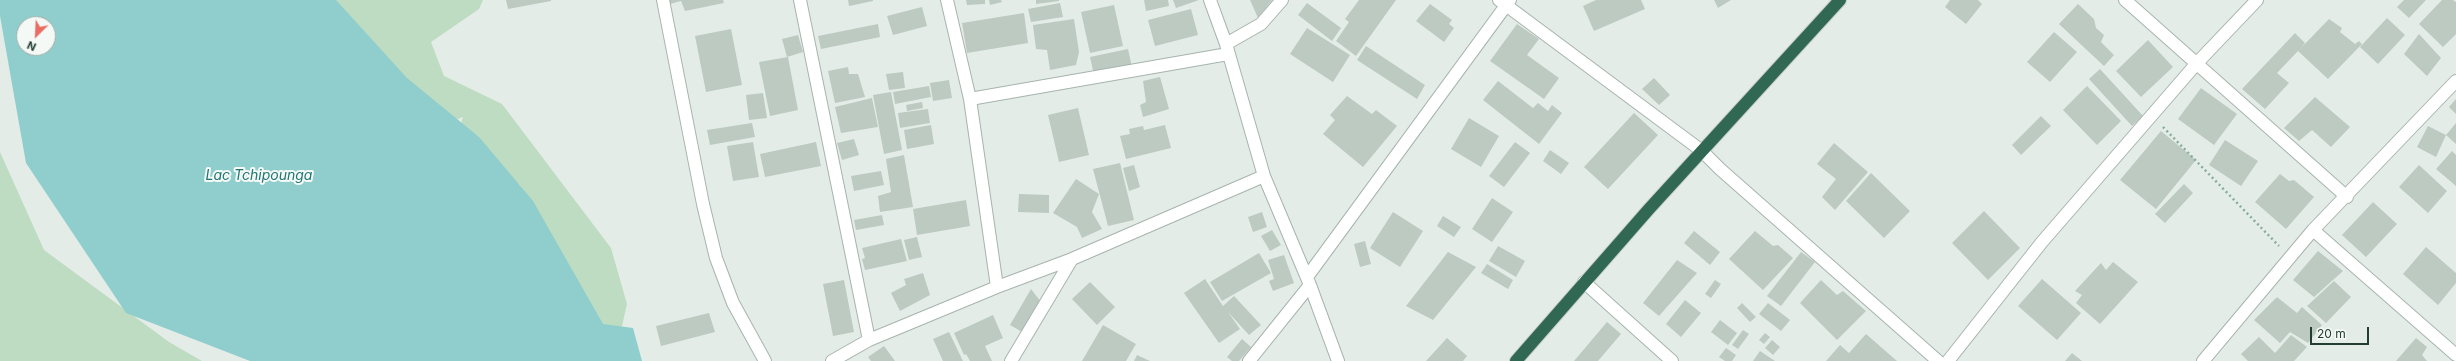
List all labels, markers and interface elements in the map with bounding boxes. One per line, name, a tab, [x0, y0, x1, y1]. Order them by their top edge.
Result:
north arrow	[16, 16, 56, 56]
text: N	[25, 38, 38, 54]
water label: Lac Tchipounga	[206, 168, 312, 184]
scale bar	[2312, 319, 2371, 345]
text: 20 m	[2317, 326, 2346, 341]

